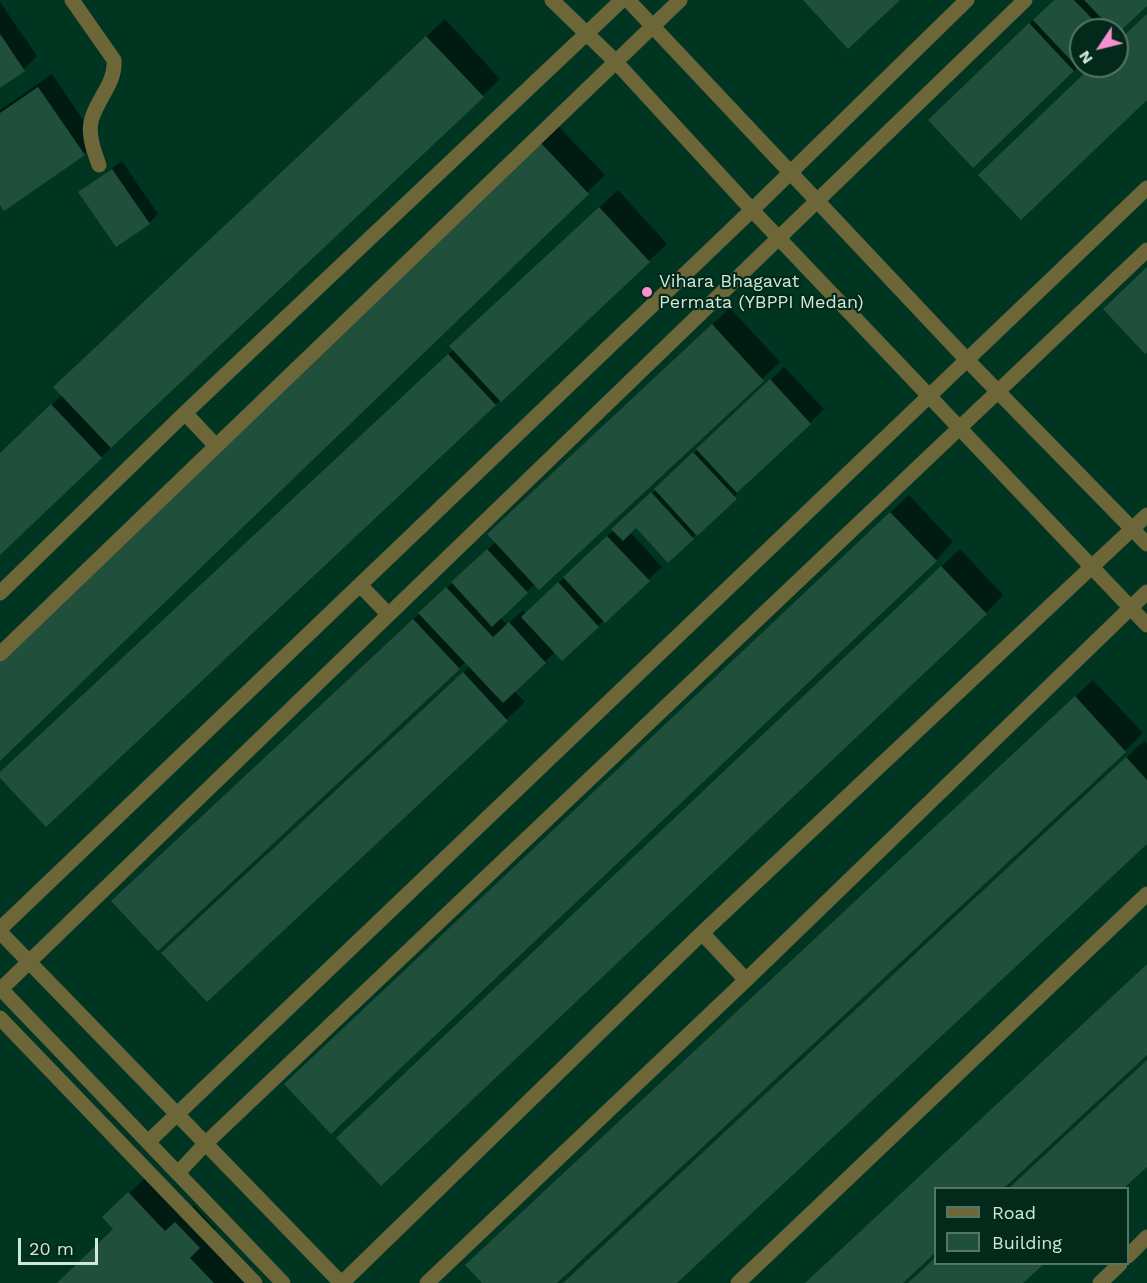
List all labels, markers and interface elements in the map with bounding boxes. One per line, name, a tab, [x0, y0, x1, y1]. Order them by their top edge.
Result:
north arrow	[1069, 18, 1129, 78]
text: N	[1074, 47, 1097, 68]
place label: Vihara Bhagavat Permata (YBPPI Medan)	[659, 271, 864, 314]
marker: Vihara Bhagavat Permata (YBPPI Medan)	[640, 285, 654, 299]
legend	[934, 1187, 1129, 1265]
text: Road	[992, 1202, 1036, 1223]
scale bar	[21, 1226, 100, 1264]
text: Building	[992, 1232, 1062, 1253]
text: 20 m	[29, 1238, 74, 1259]

